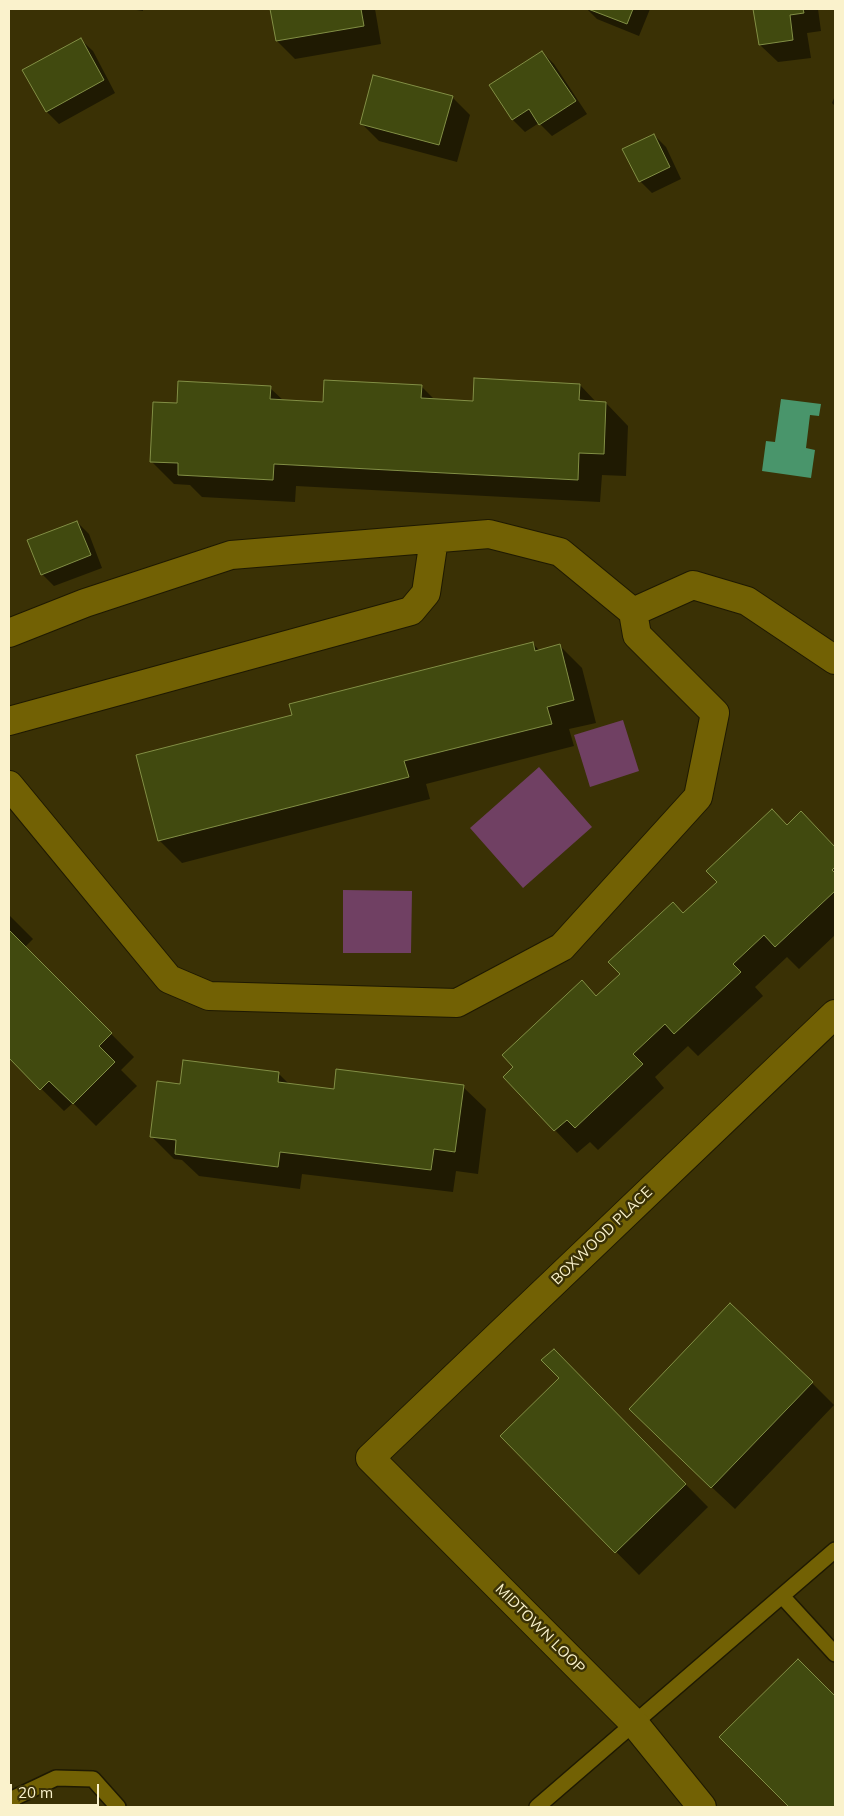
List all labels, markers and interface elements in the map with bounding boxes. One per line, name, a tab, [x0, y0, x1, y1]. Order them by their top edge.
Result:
street label: BOXWOOD PLACE	[548, 1183, 656, 1289]
street label: MIDTOWN LOOP	[491, 1580, 589, 1678]
scale bar	[12, 1774, 101, 1806]
text: 20 m	[18, 1783, 53, 1802]

